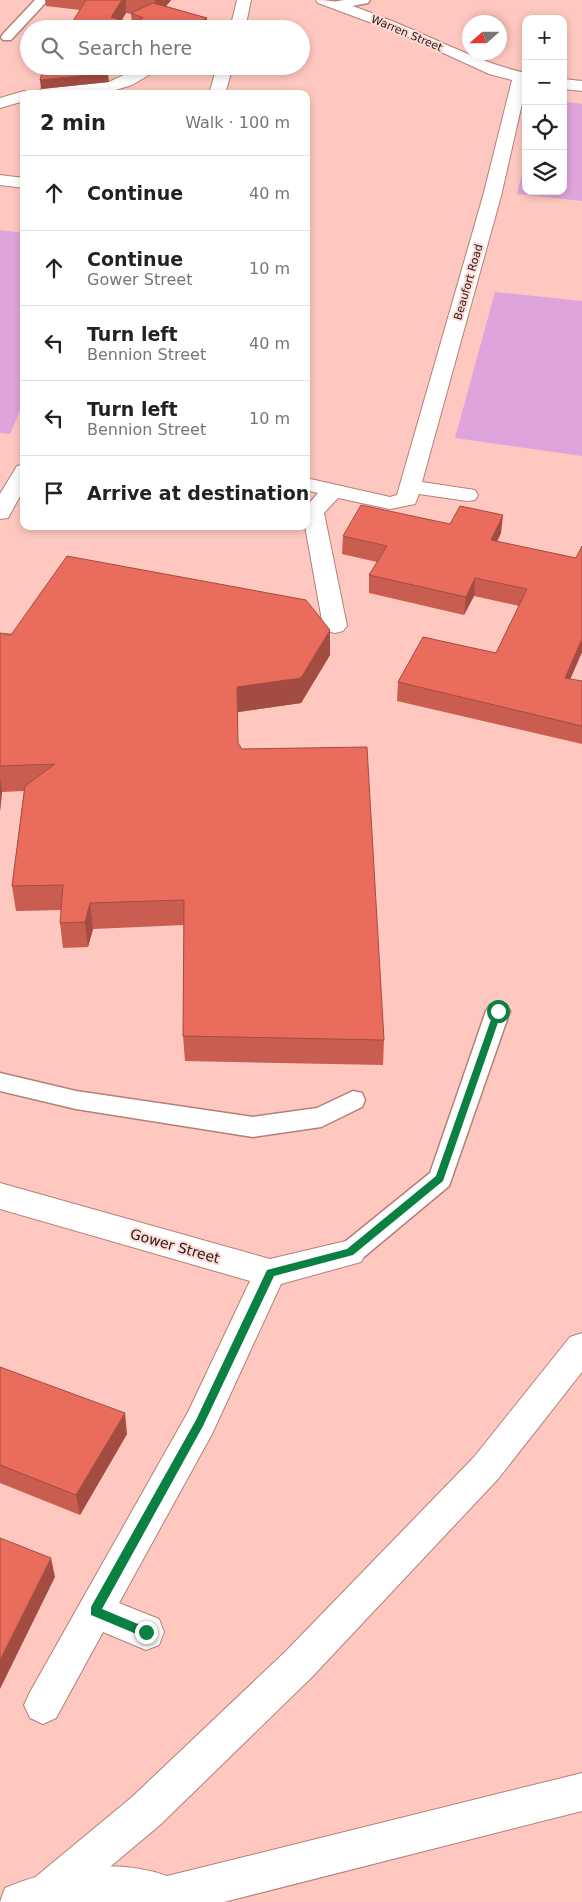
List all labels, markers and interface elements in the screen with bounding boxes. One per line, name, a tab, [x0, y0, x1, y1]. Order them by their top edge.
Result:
street label: Warren Street	[369, 13, 445, 55]
north arrow	[462, 15, 507, 60]
map controls	[522, 15, 567, 195]
button: +	[522, 15, 567, 60]
search box	[20, 20, 310, 75]
icon: search	[38, 34, 66, 62]
text: Search here	[78, 37, 192, 59]
button: −	[522, 60, 567, 105]
button: locate	[522, 105, 567, 150]
text: 2 min	[40, 111, 106, 135]
text: Walk · 100 m	[185, 113, 290, 132]
button: layers	[522, 150, 567, 195]
icon: ahead	[40, 179, 68, 207]
text: Continue	[87, 182, 183, 204]
text: 40 m	[249, 184, 290, 203]
street label: Beaufort Road	[451, 243, 486, 322]
text: Continue	[87, 248, 183, 270]
icon: ahead	[40, 254, 68, 282]
text: 10 m	[249, 259, 290, 278]
text: Gower Street	[87, 270, 192, 289]
text: Turn left	[87, 323, 178, 345]
icon: left	[40, 329, 68, 357]
text: 40 m	[249, 334, 290, 353]
text: Bennion Street	[87, 345, 206, 364]
text: Turn left	[87, 398, 178, 420]
icon: left	[40, 404, 68, 432]
text: 10 m	[249, 409, 290, 428]
text: Bennion Street	[87, 420, 206, 439]
icon: arrive	[40, 479, 68, 507]
text: Arrive at destination	[87, 482, 309, 504]
route start	[487, 1000, 510, 1023]
street label: Gower Street	[128, 1226, 222, 1267]
route end	[135, 1621, 158, 1644]

